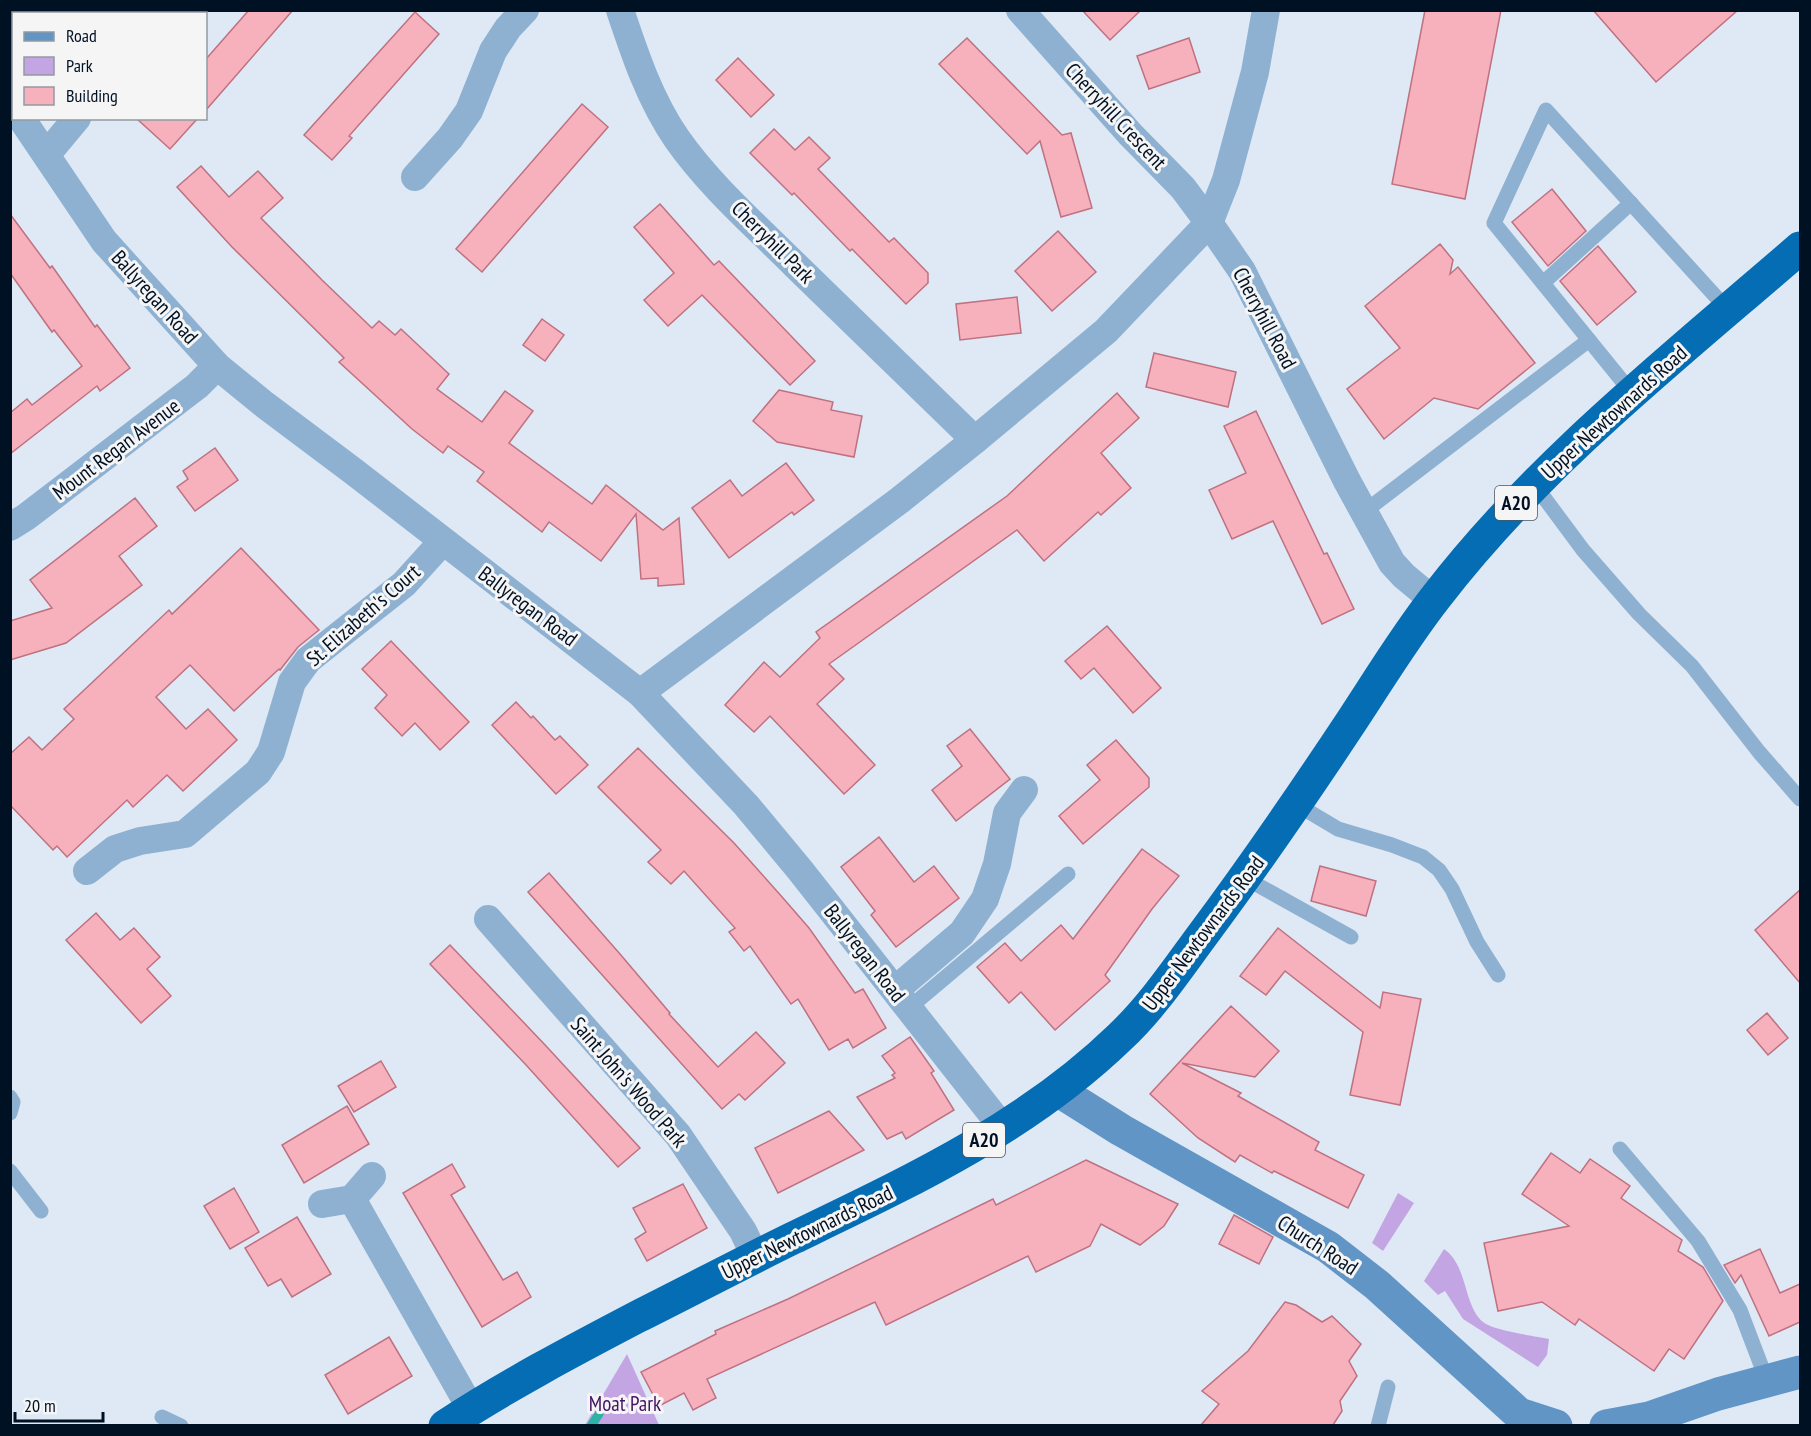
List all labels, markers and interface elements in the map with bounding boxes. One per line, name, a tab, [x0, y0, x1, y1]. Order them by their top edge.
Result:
legend	[12, 12, 207, 120]
text: Road	[66, 24, 97, 47]
text: Park	[66, 54, 93, 77]
street label: Cherryhill Crescent	[1060, 57, 1173, 175]
text: Building	[66, 84, 118, 107]
street label: Cherryhill Park	[726, 195, 820, 289]
street label: Ballyregan Road	[106, 244, 204, 350]
street label: Cherryhill Road	[1227, 263, 1303, 373]
street label: Upper Newtownards Road	[1535, 339, 1693, 485]
street label: Mount Regan Avenue	[47, 392, 185, 506]
road number: A20	[1495, 486, 1537, 520]
street label: St. Elizabeth's Court	[300, 558, 426, 672]
street label: Ballyregan Road	[473, 560, 583, 652]
street label: Upper Newtownards Road	[1136, 850, 1270, 1016]
street label: Ballyregan Road	[818, 899, 912, 1007]
street label: Saint John's Wood Park	[565, 1011, 693, 1153]
road number: A20	[963, 1123, 1005, 1157]
street label: Upper Newtownards Road	[717, 1179, 897, 1285]
street label: Church Road	[1273, 1209, 1363, 1281]
scale bar	[15, 1385, 104, 1423]
park label: Moat Park	[589, 1390, 661, 1417]
text: 20 m	[24, 1394, 56, 1417]

